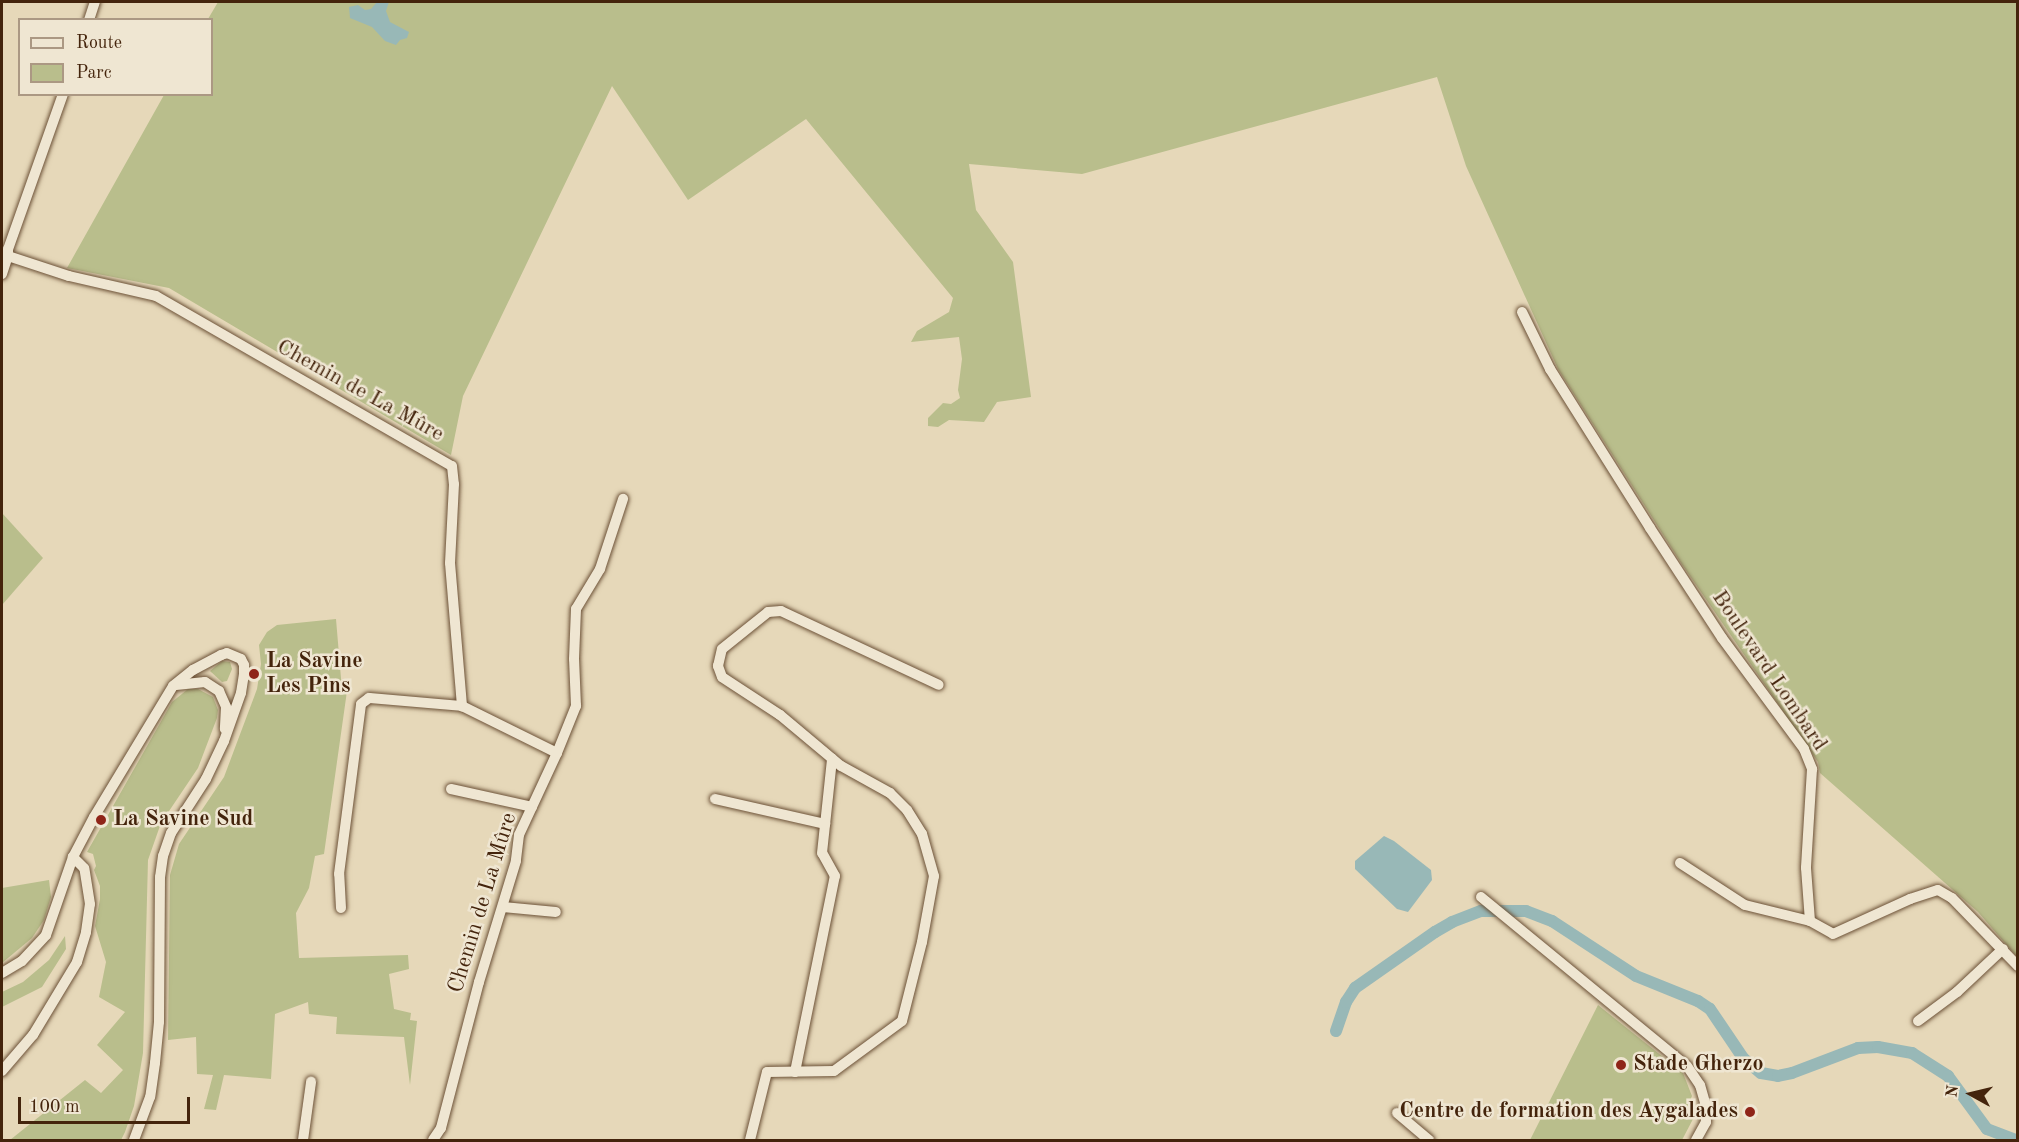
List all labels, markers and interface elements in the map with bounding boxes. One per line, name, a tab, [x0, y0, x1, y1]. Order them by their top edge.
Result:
legend	[18, 18, 213, 96]
text: Route	[76, 34, 122, 52]
text: Parc	[76, 64, 112, 82]
street label: Chemin de La Mûre	[272, 334, 448, 448]
street label: Boulevard Lombard	[1705, 586, 1833, 756]
place label: La Savine Les Pins	[266, 648, 363, 700]
marker: La Savine Les Pins	[247, 667, 261, 681]
place label: La Savine Sud	[113, 807, 253, 833]
street label: Chemin de La Mûre	[443, 810, 523, 996]
marker: La Savine Sud	[94, 813, 108, 827]
place label: Stade Gherzo	[1633, 1052, 1764, 1078]
marker: Stade Gherzo	[1614, 1058, 1628, 1072]
north arrow	[1941, 1064, 2001, 1124]
text: N	[1944, 1084, 1962, 1099]
scale bar	[21, 1085, 194, 1123]
text: 100 m	[29, 1098, 80, 1116]
place label: Centre de formation des Aygalades	[1399, 1099, 1738, 1125]
marker: Centre de formation des Aygalades	[1743, 1105, 1757, 1119]

